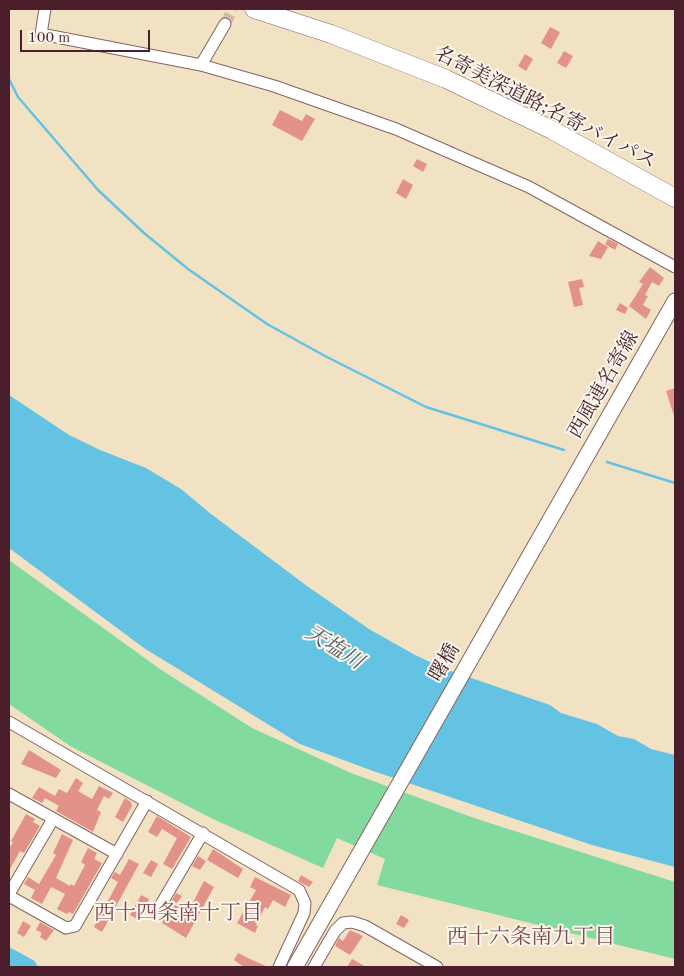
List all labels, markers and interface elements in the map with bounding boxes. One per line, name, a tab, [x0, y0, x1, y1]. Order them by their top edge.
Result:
scale bar	[22, 20, 152, 52]
text: 100 m	[28, 31, 70, 46]
street label: 名寄美深道路;名寄バイパス	[430, 42, 660, 174]
street label: 西風連名寄線	[564, 327, 644, 443]
water label: 天塩川	[301, 621, 367, 675]
street label: 曙橋	[425, 640, 465, 686]
district label: 西十四条南十丁目	[94, 900, 262, 926]
district label: 西十六条南九丁目	[447, 924, 615, 950]

